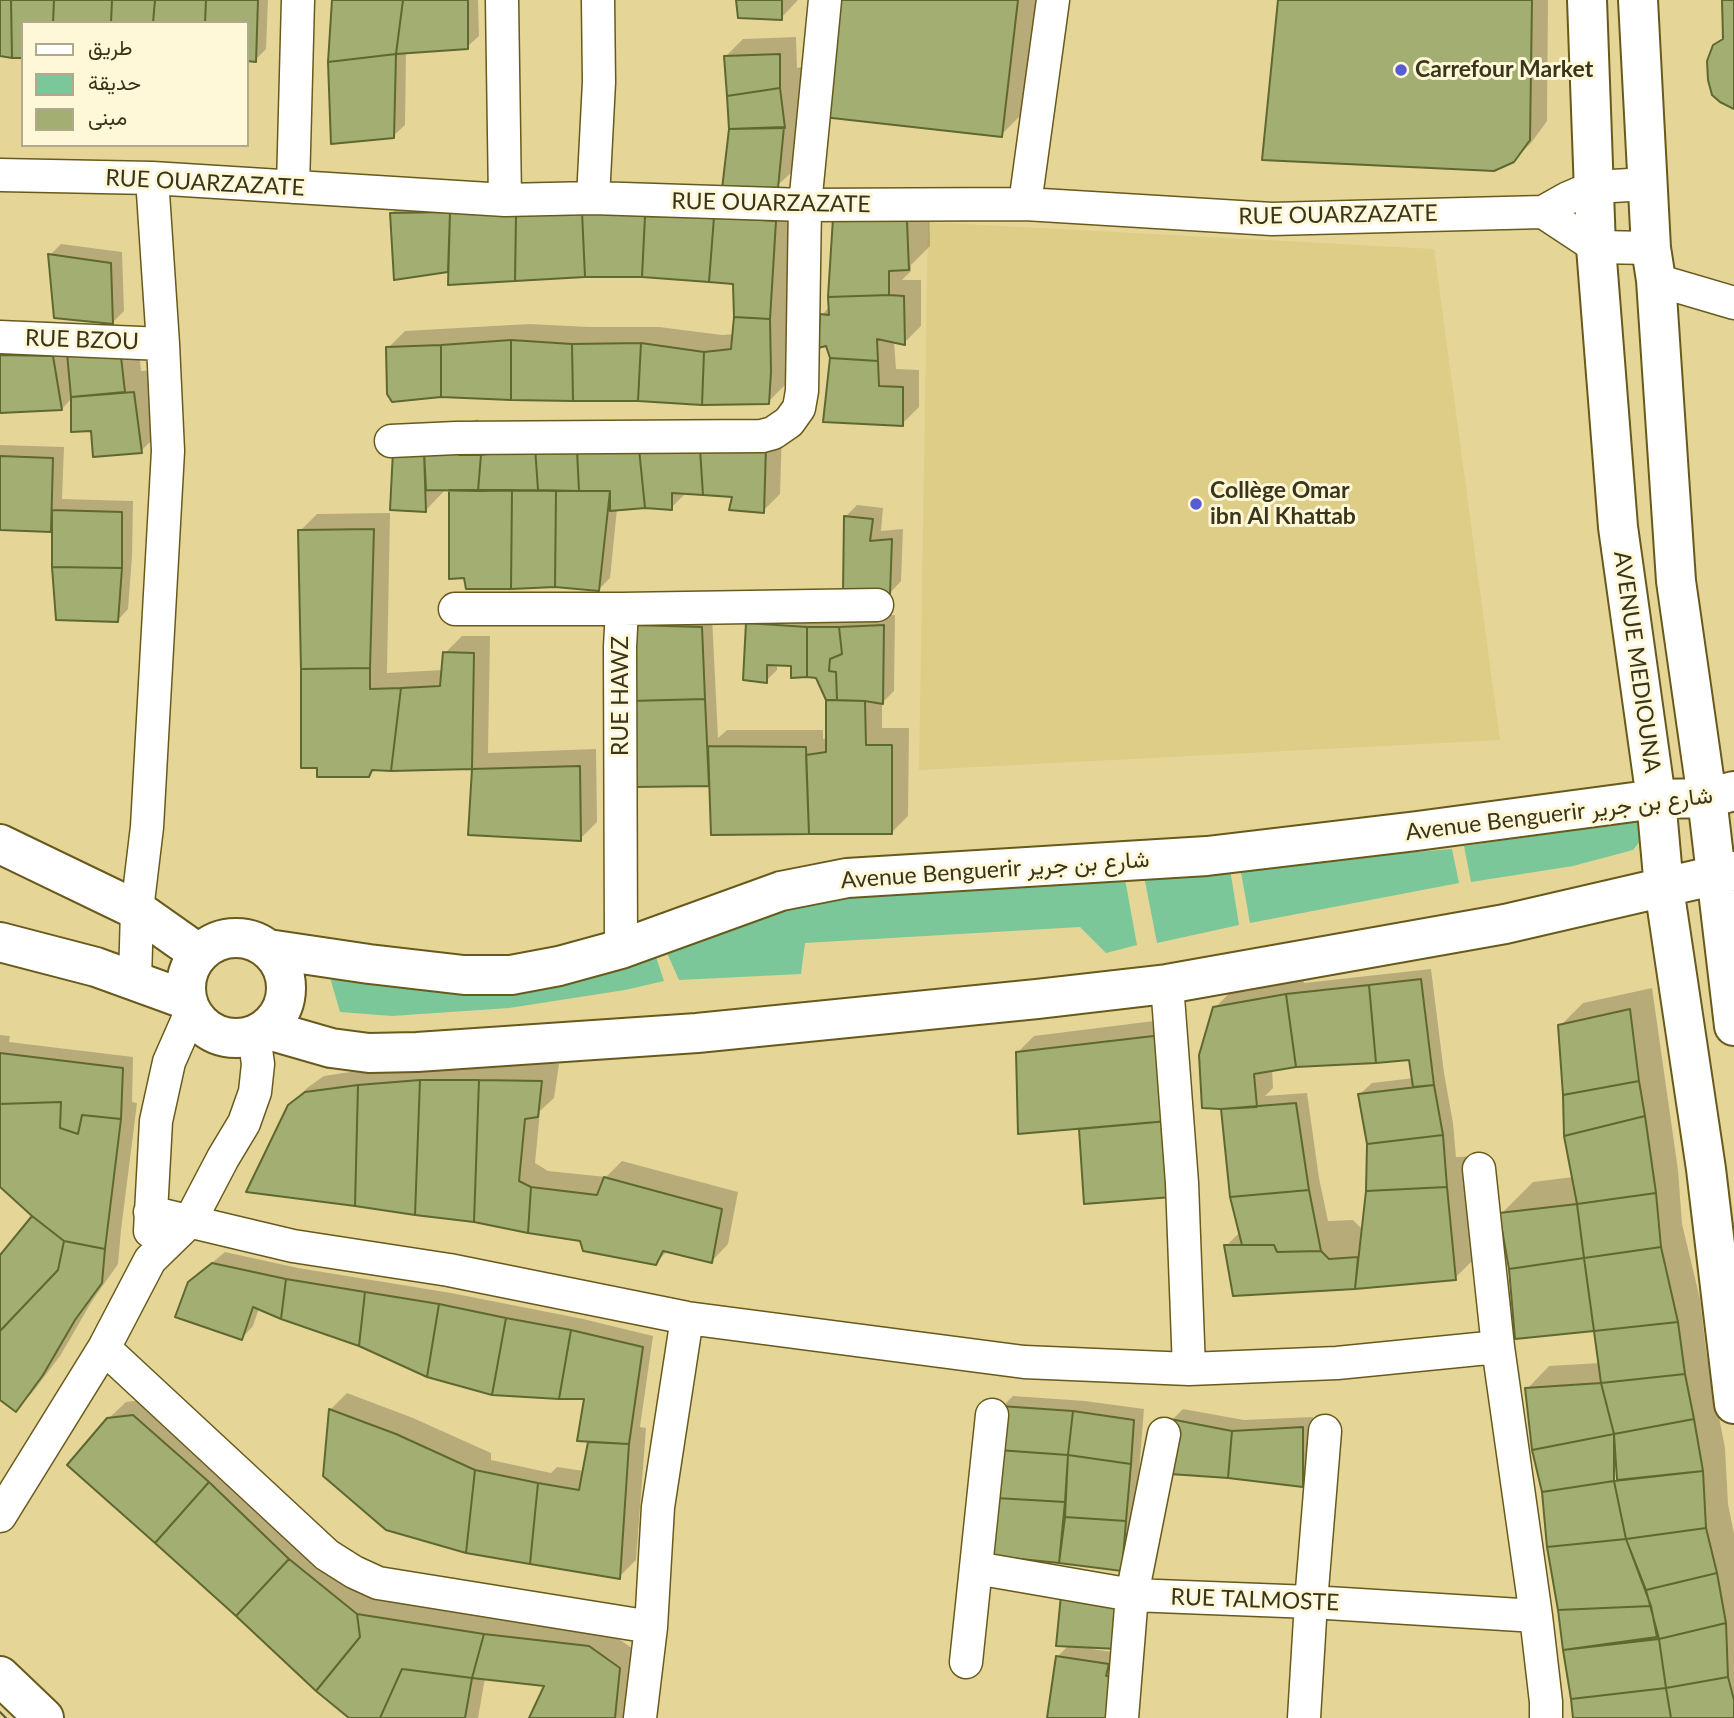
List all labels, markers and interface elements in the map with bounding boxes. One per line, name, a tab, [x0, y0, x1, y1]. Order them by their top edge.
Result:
legend	[21, 21, 248, 147]
text: طريق	[88, 34, 133, 59]
place label: Carrefour Market	[1415, 56, 1593, 84]
marker: Carrefour Market	[1393, 62, 1409, 78]
text: حديقة	[88, 69, 141, 94]
text: مبنى	[88, 104, 127, 129]
street label: RUE OUARZAZATE	[105, 164, 305, 202]
street label: RUE OUARZAZATE	[671, 187, 871, 219]
street label: RUE OUARZAZATE	[1238, 199, 1438, 231]
street label: RUE BZOU	[25, 324, 139, 356]
place label: Collège Omar ibn Al Khattab	[1210, 477, 1356, 531]
marker: Collège Omar ibn Al Khattab	[1188, 496, 1204, 512]
street label: AVENUE MEDIOUNA	[1608, 549, 1666, 775]
street label: RUE HAWZ	[607, 636, 635, 756]
street label: Avenue Benguerir شارع بن جرير	[1404, 781, 1714, 847]
street label: Avenue Benguerir شارع بن جرير	[840, 845, 1150, 895]
street label: RUE TALMOSTE	[1170, 1583, 1340, 1617]

